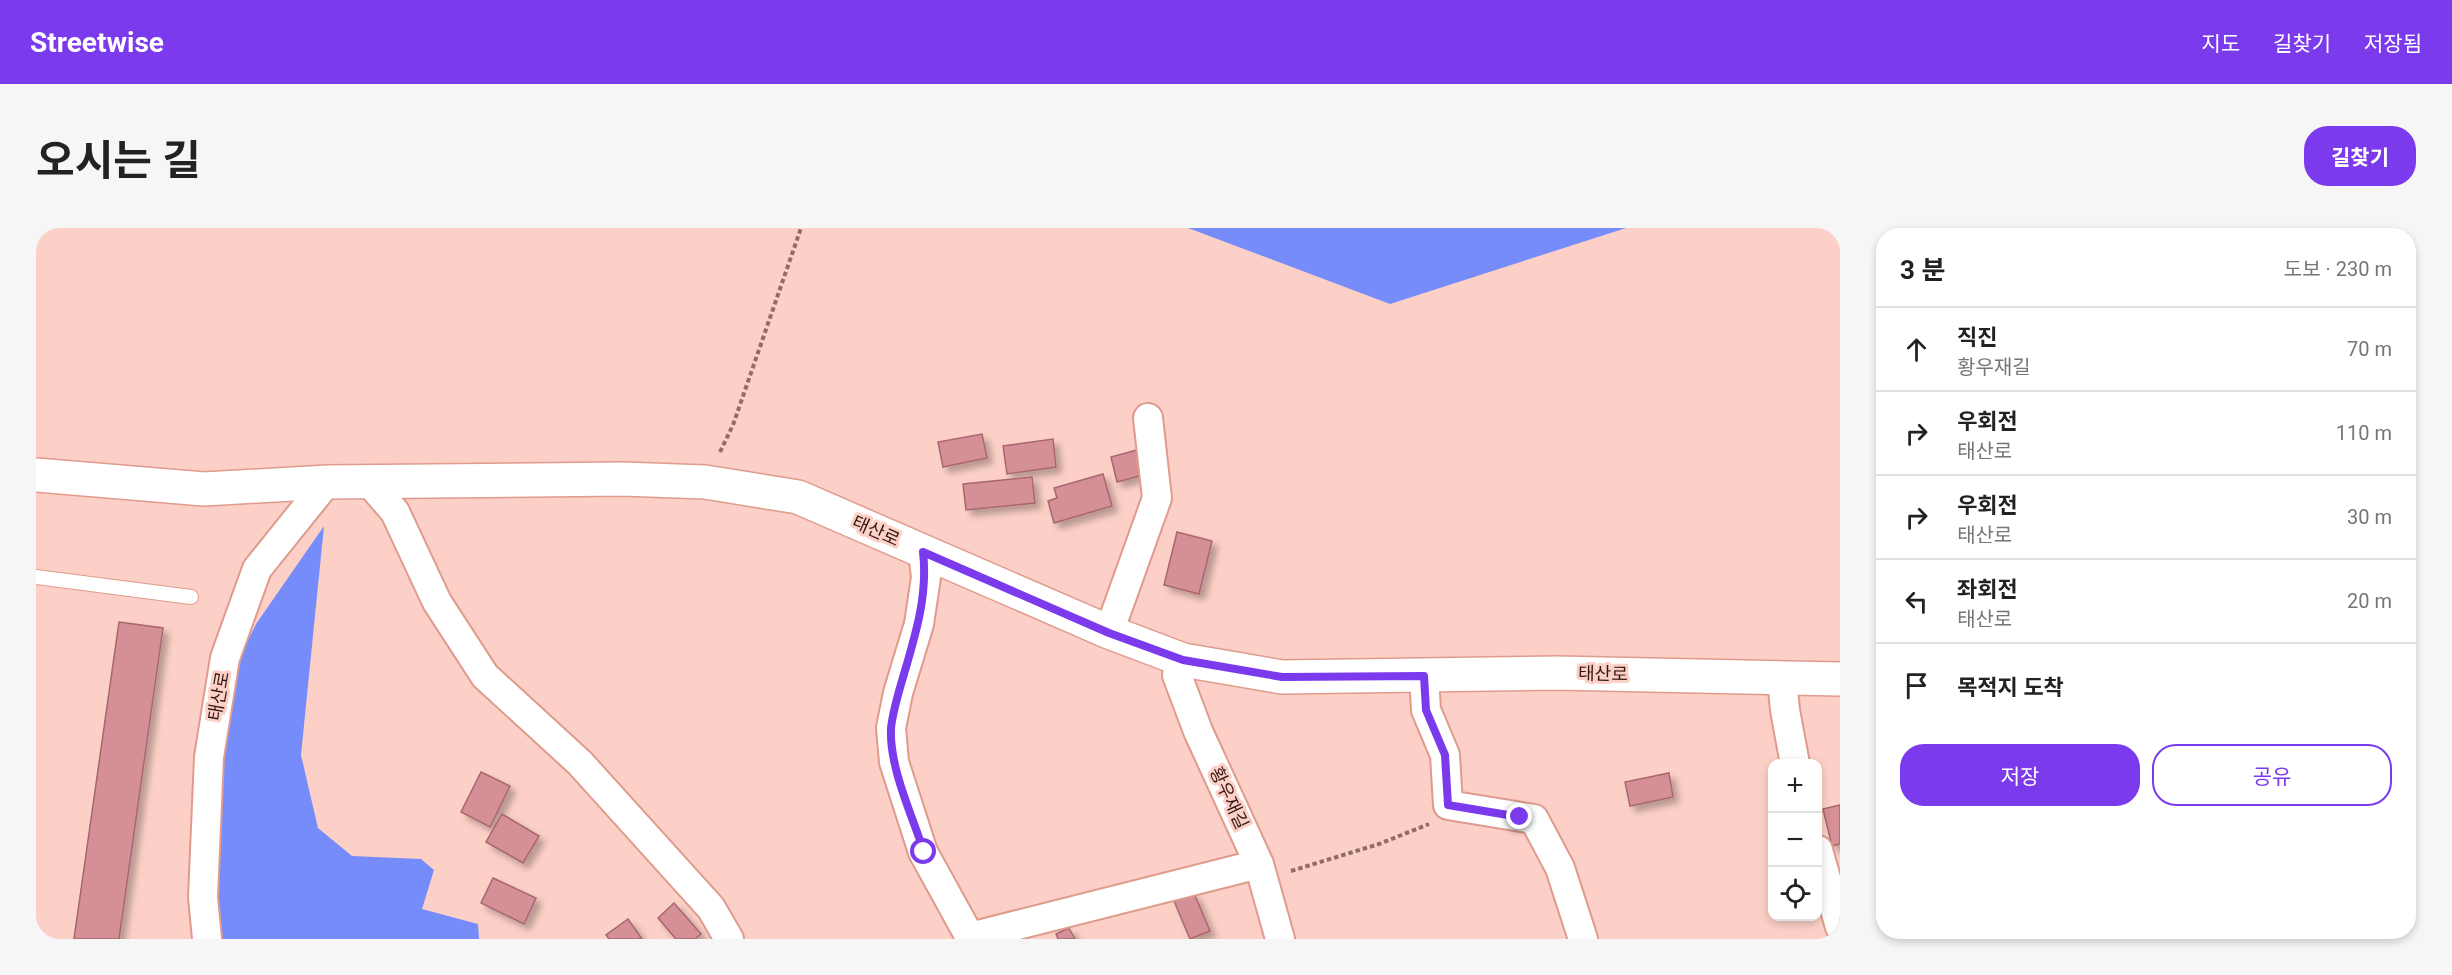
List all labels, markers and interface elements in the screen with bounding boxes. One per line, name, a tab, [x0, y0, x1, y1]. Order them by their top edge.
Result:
text: Streetwise	[30, 26, 164, 59]
text: 지도	[2201, 32, 2240, 56]
text: 길찾기	[2273, 32, 2331, 56]
text: 저장됨	[2364, 32, 2422, 56]
button: 길찾기	[2304, 126, 2416, 186]
text: 오시는 길	[36, 136, 201, 185]
text: 3 분	[1900, 255, 1945, 285]
text: 도보 · 230 m	[2284, 257, 2392, 281]
text: 직진	[1957, 325, 1997, 350]
icon: ahead	[1900, 333, 1933, 366]
text: 70 m	[2347, 337, 2392, 361]
text: 황우재길	[1957, 355, 2031, 379]
text: 우회전	[1957, 409, 2018, 434]
icon: right	[1900, 417, 1933, 450]
text: 110 m	[2336, 421, 2392, 445]
text: 태산로	[1957, 439, 2012, 463]
text: 우회전	[1957, 493, 2018, 518]
icon: right	[1900, 501, 1933, 534]
text: 30 m	[2347, 505, 2392, 529]
street label: 태산로	[849, 511, 903, 550]
text: 태산로	[1957, 523, 2012, 547]
text: 좌회전	[1957, 577, 2018, 602]
icon: left	[1900, 585, 1933, 618]
text: 20 m	[2347, 589, 2392, 613]
text: 태산로	[1957, 607, 2012, 631]
street label: 태산로	[1578, 663, 1628, 684]
icon: arrive	[1900, 669, 1933, 702]
street label: 태산로	[204, 670, 233, 722]
text: 목적지 도착	[1957, 675, 2064, 700]
button: 저장	[1900, 744, 2140, 806]
button: 공유	[2152, 744, 2392, 806]
map controls	[1768, 759, 1822, 921]
button: +	[1768, 759, 1822, 813]
street label: 황우재길	[1206, 763, 1253, 832]
route end	[1506, 803, 1532, 829]
button: −	[1768, 813, 1822, 867]
route start	[910, 838, 936, 864]
button: locate	[1768, 867, 1822, 921]

